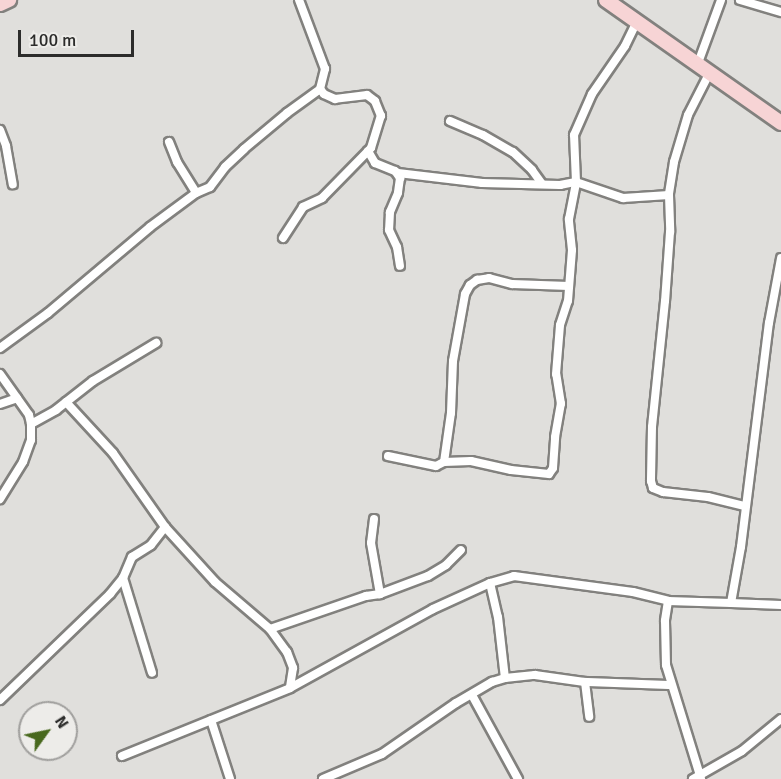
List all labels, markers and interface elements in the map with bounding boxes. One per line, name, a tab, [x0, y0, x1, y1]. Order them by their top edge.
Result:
scale bar	[21, 18, 136, 56]
text: 100 m	[29, 29, 76, 51]
north arrow	[18, 701, 78, 761]
text: N	[50, 712, 73, 732]

